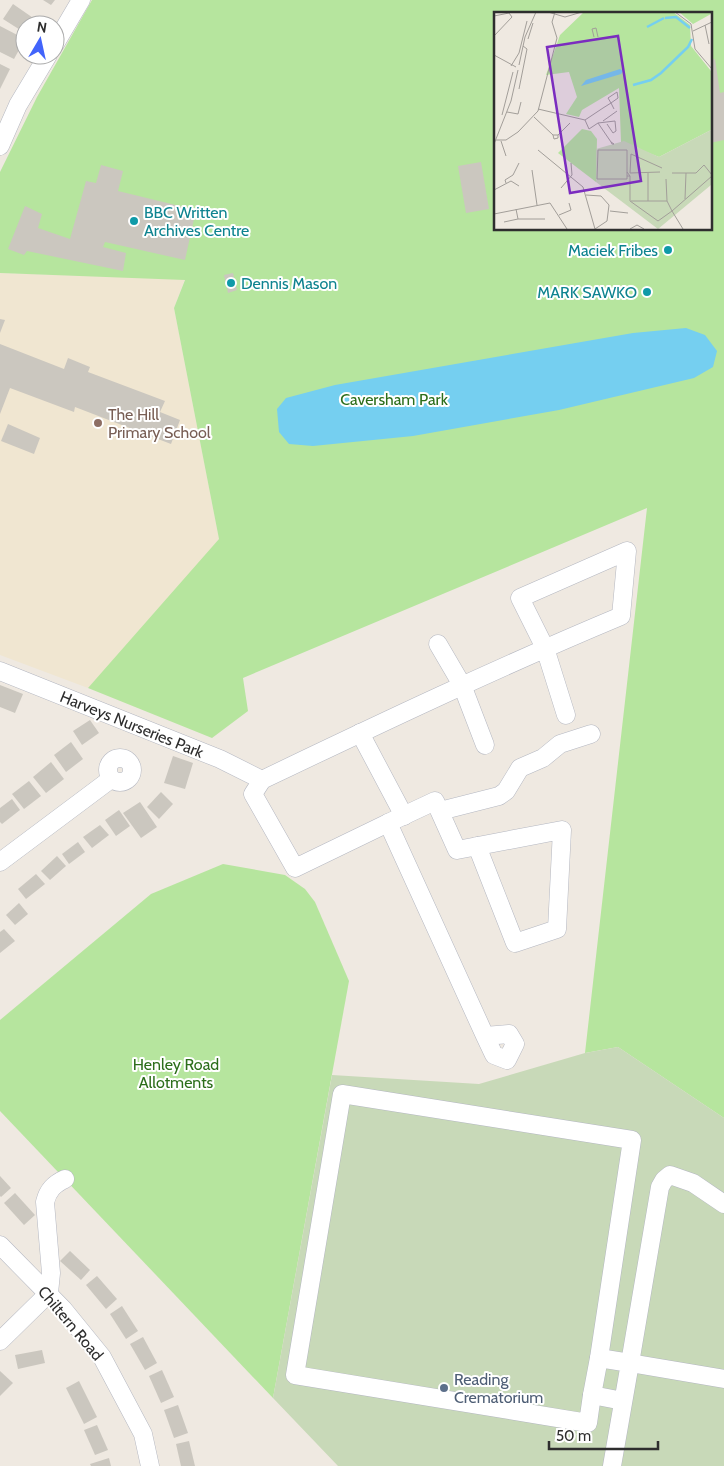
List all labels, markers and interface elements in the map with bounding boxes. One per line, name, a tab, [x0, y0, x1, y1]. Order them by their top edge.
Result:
inset map	[494, 12, 712, 230]
north arrow	[15, 15, 65, 65]
text: N	[36, 17, 48, 37]
place label: BBC Written Archives Centre	[144, 203, 249, 240]
marker: BBC Written Archives Centre	[128, 215, 140, 227]
place label: Maciek Fribes	[568, 241, 658, 260]
marker: Maciek Fribes	[662, 244, 674, 256]
place label: Dennis Mason	[241, 274, 337, 293]
marker: Dennis Mason	[225, 277, 237, 289]
place label: MARK SAWKO	[537, 283, 637, 302]
marker: MARK SAWKO	[641, 286, 653, 298]
park label: Caversham Park	[340, 390, 449, 409]
place label: The Hill Primary School	[108, 405, 211, 442]
marker: The Hill Primary School	[92, 417, 104, 429]
street label: Harveys Nurseries Park	[57, 687, 207, 762]
park label: Henley Road Allotments	[133, 1055, 219, 1092]
street label: Chiltern Road	[34, 1282, 107, 1364]
place label: Reading Crematorium	[454, 1370, 543, 1407]
marker: Reading Crematorium	[438, 1382, 450, 1394]
scale bar	[549, 1418, 658, 1450]
text: 50 m	[556, 1427, 591, 1445]

